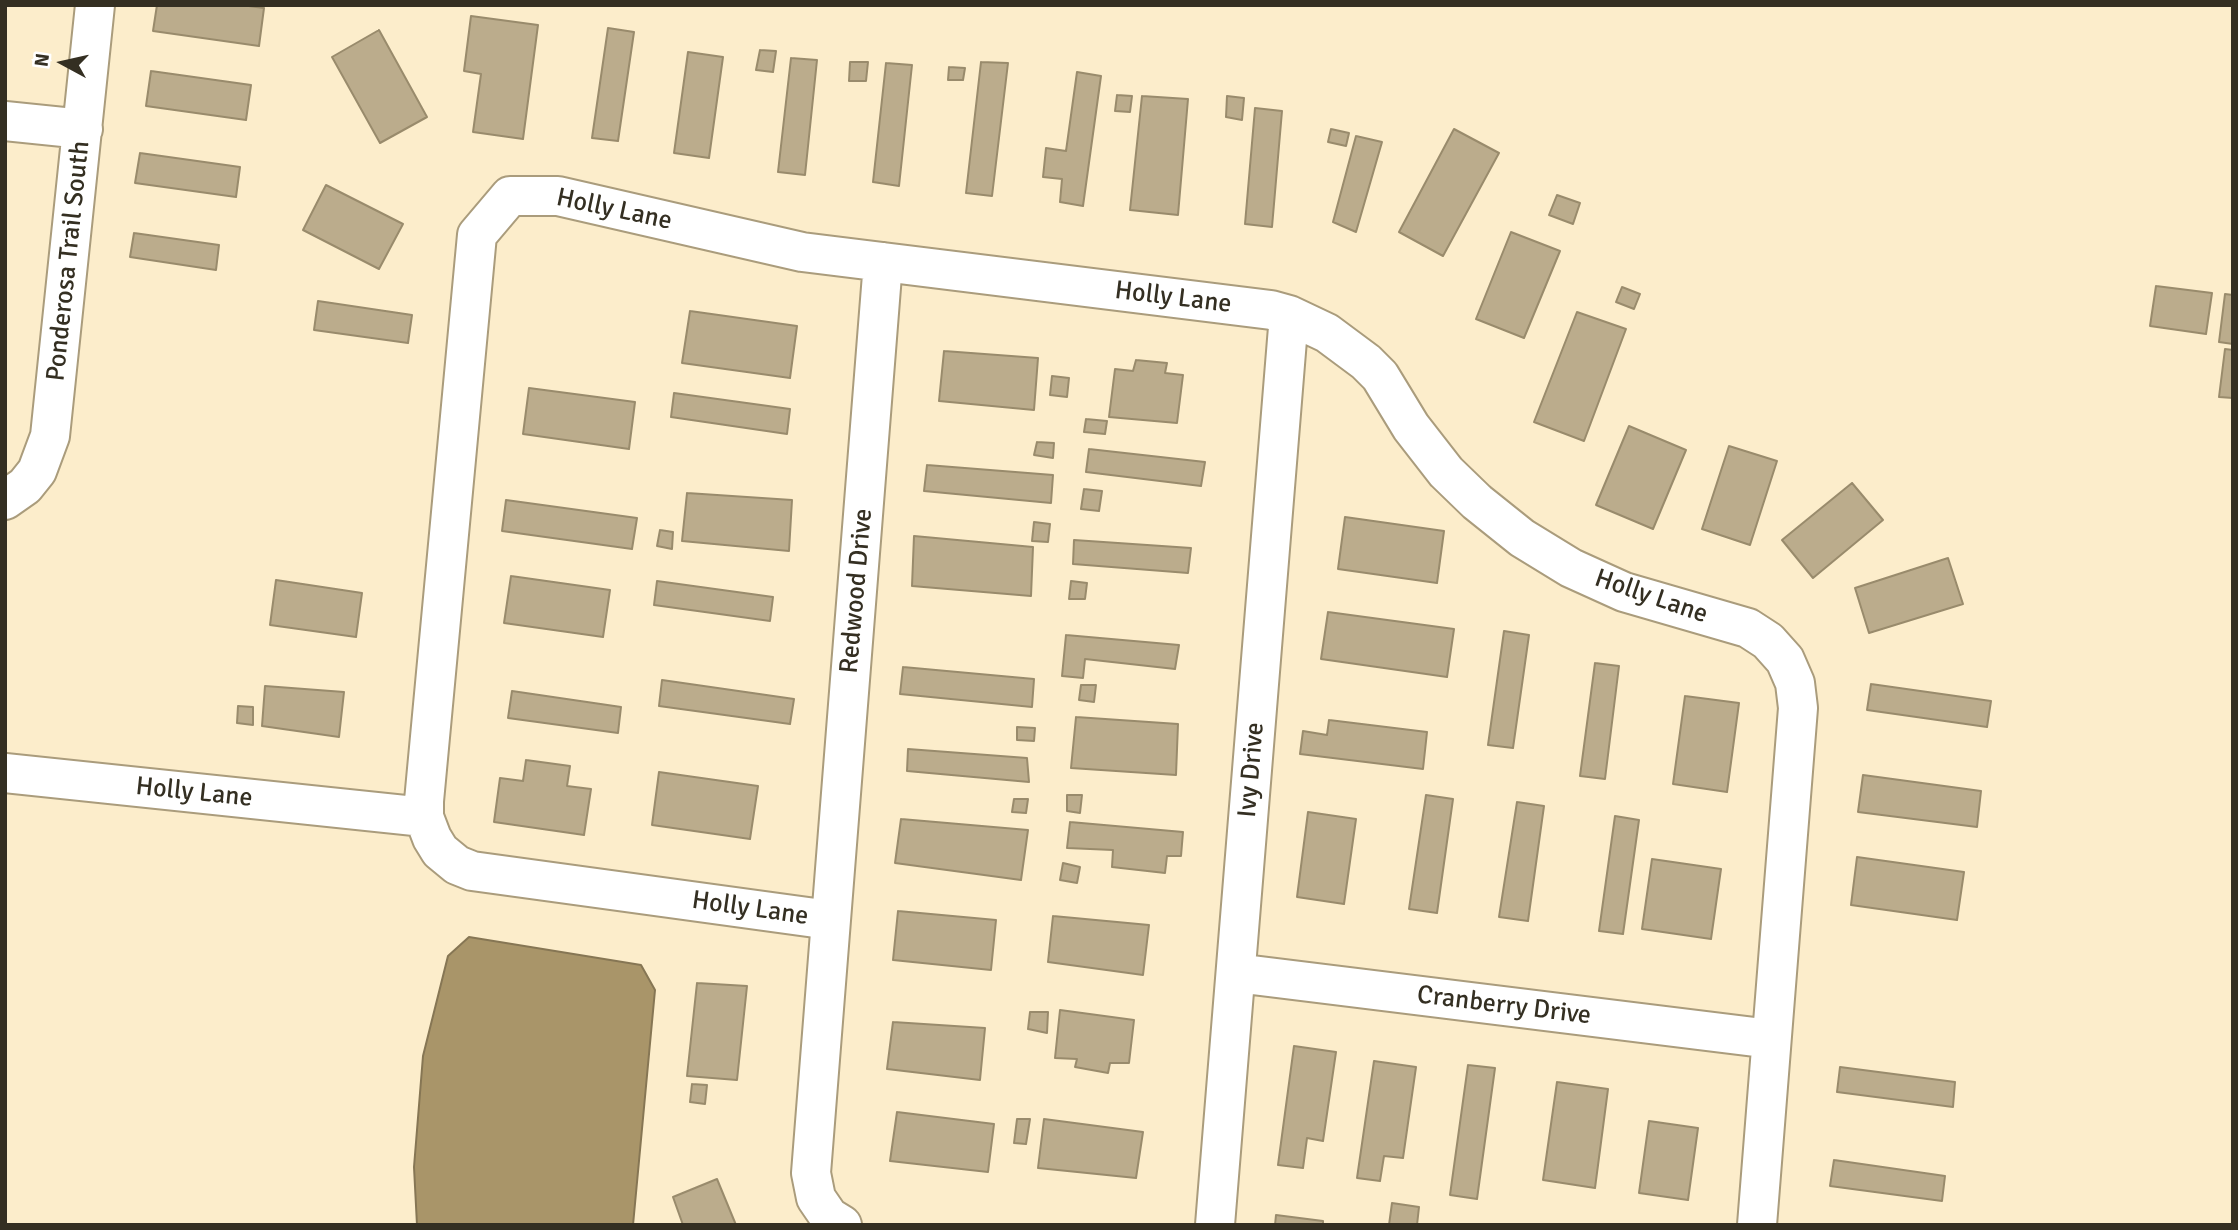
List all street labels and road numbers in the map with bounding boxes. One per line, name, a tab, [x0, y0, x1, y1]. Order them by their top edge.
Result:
street label: Ponderosa Trail South	[41, 139, 97, 383]
street label: Holly Lane	[553, 183, 675, 237]
street label: Holly Lane	[1113, 275, 1233, 321]
street label: Redwood Drive	[834, 507, 880, 675]
street label: Holly Lane	[1590, 563, 1712, 631]
street label: Ivy Drive	[1232, 721, 1272, 819]
street label: Holly Lane	[134, 771, 254, 815]
street label: Holly Lane	[690, 885, 810, 933]
street label: Cranberry Drive	[1415, 980, 1593, 1032]

